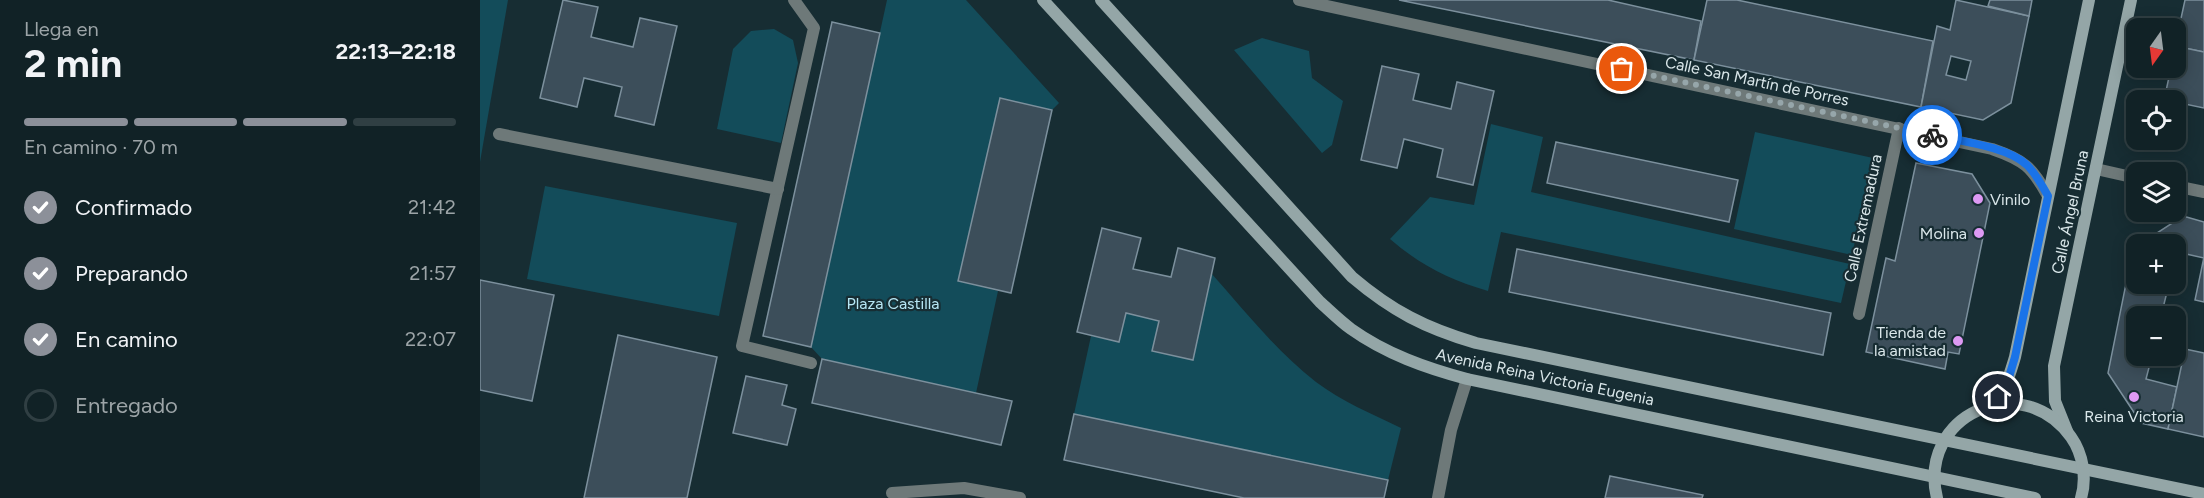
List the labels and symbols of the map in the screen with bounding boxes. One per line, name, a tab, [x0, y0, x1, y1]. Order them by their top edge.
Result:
north arrow	[2126, 18, 2186, 78]
pin	[1596, 43, 1647, 94]
street label: Calle San Martín de Porres	[1663, 52, 1851, 110]
courier	[1902, 105, 1962, 165]
street label: Calle Ángel Bruna	[2048, 148, 2092, 276]
street label: Calle Extremadura	[1840, 152, 1886, 284]
place label: Vinilo	[1990, 190, 2030, 209]
marker: Vinilo	[1971, 192, 1985, 206]
place label: Molina	[1920, 224, 1967, 243]
marker: Molina	[1972, 226, 1986, 240]
park label: Plaza Castilla	[846, 294, 940, 313]
place label: Tienda de la amistad	[1874, 323, 1946, 360]
marker: Tienda de la amistad	[1951, 334, 1965, 348]
street label: Avenida Reina Victoria Eugenia	[1434, 345, 1656, 409]
pin	[1972, 371, 2023, 422]
marker: Reina Victoria	[2127, 390, 2141, 404]
place label: Reina Victoria	[2084, 407, 2184, 426]

